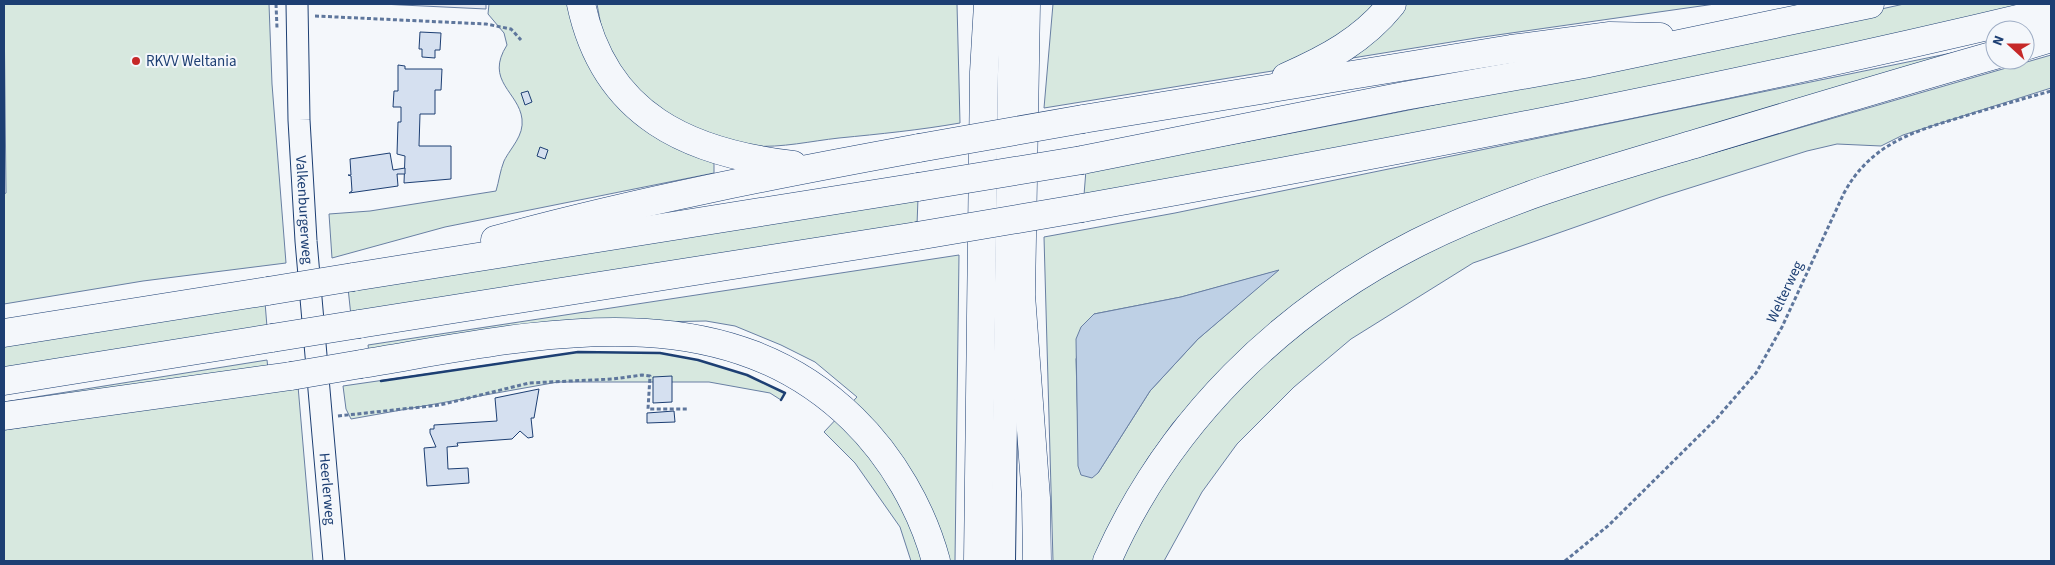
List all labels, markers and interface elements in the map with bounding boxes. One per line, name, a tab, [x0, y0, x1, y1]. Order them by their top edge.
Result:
north arrow	[1985, 20, 2035, 70]
text: N	[1988, 33, 2010, 49]
place label: RKVV Weltania	[146, 51, 236, 72]
marker: RKVV Weltania	[130, 55, 142, 67]
street label: Valkenburgerweg	[291, 155, 319, 266]
street label: Welterweg	[1761, 257, 1809, 327]
street label: Heerlerweg	[314, 452, 341, 526]

